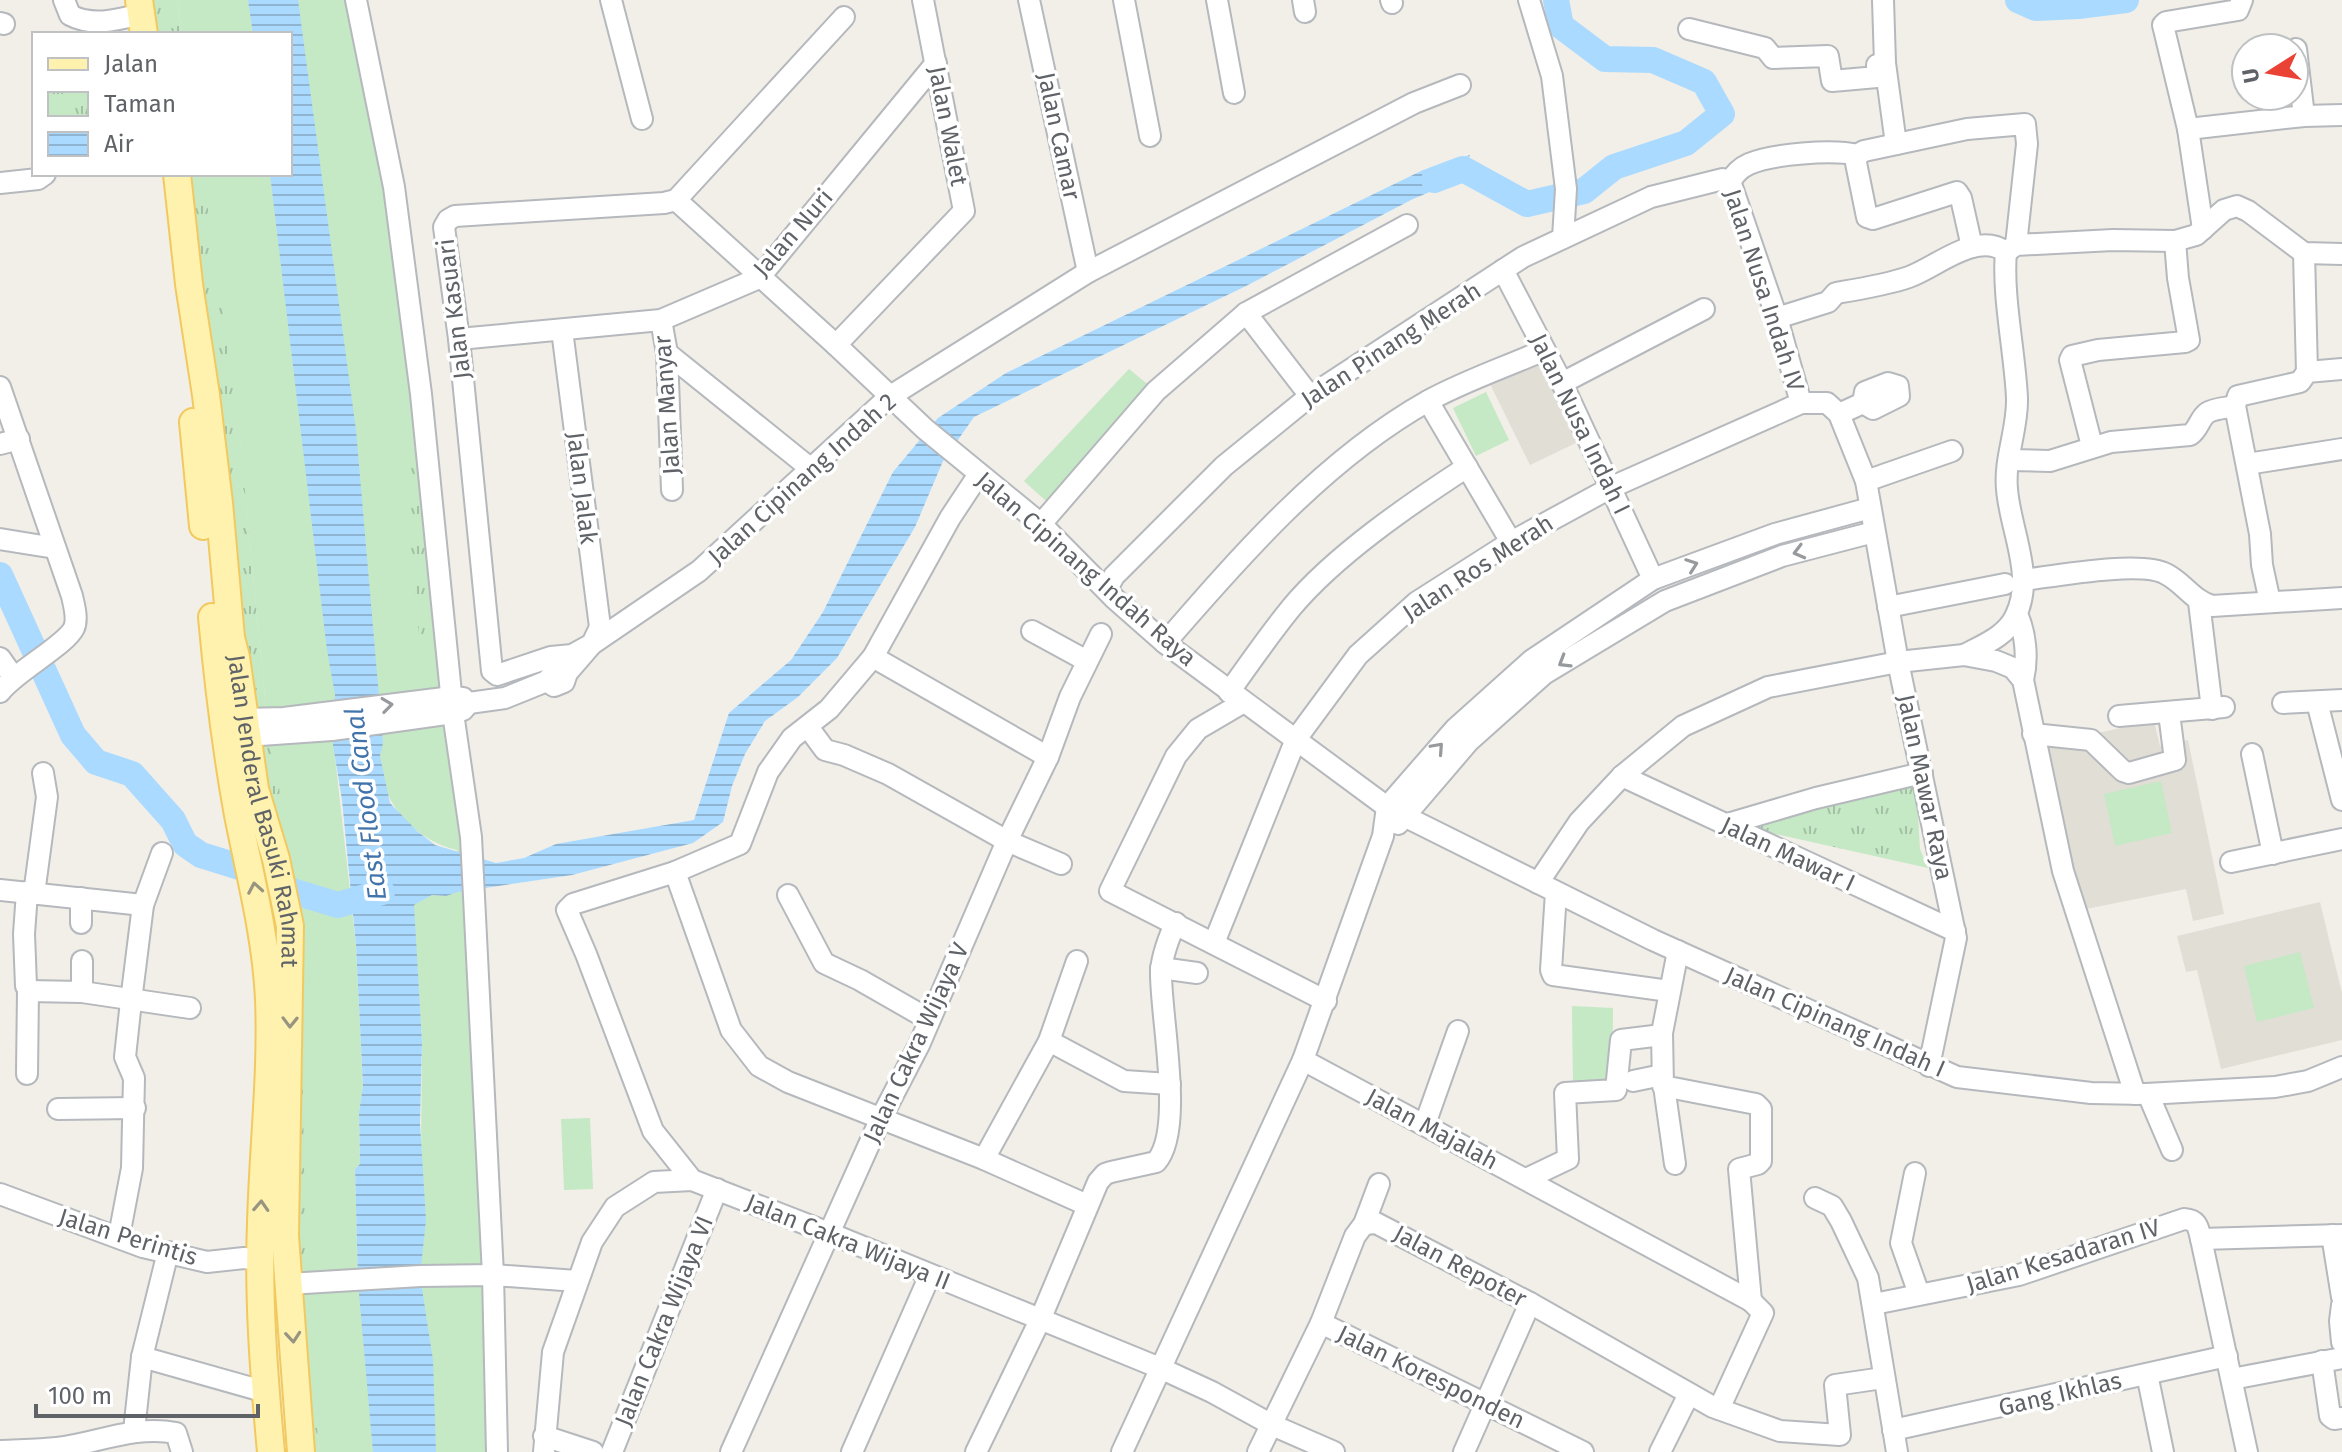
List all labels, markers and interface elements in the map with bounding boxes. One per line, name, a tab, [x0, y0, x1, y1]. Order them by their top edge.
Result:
legend	[32, 32, 292, 176]
north arrow	[2230, 32, 2310, 112]
text: Jalan	[104, 50, 158, 78]
street label: Jalan Walet	[923, 64, 973, 188]
text: U	[2236, 66, 2265, 85]
street label: Jalan Camar	[1032, 70, 1086, 203]
text: Taman	[104, 90, 176, 118]
text: Air	[104, 130, 135, 158]
street label: Jalan Nuri	[747, 183, 839, 283]
street label: Jalan Nusa Indah IV	[1718, 185, 1810, 395]
street label: Jalan Kasuari	[431, 237, 477, 381]
street label: Jalan Pinang Merah	[1296, 276, 1486, 414]
street label: Jalan Nusa Indah I	[1524, 329, 1636, 519]
street label: Jalan Manyar	[648, 334, 686, 476]
street label: Jalan Cipinang Indah 2	[702, 387, 902, 571]
street label: Jalan Jalak	[561, 430, 603, 546]
street label: Jalan Cipinang Indah Raya	[970, 466, 1202, 672]
street label: Jalan Ros Merah	[1398, 509, 1558, 627]
one-way arrow	[1792, 543, 1806, 560]
one-way arrow	[1684, 558, 1698, 575]
one-way arrow	[1558, 652, 1573, 668]
street label: Jalan Jenderal Basuki Rahmat	[222, 653, 304, 968]
street label: Jalan Mawar Raya	[1892, 692, 1958, 882]
one-way arrow	[381, 697, 394, 714]
water label: East Flood Canal	[339, 706, 393, 902]
one-way arrow	[1429, 743, 1443, 758]
street label: Jalan Mawar I	[1716, 811, 1860, 897]
one-way arrow	[247, 881, 264, 894]
street label: Jalan Cakra Wijaya V	[857, 938, 975, 1147]
street label: Jalan Cipinang Indah I	[1721, 961, 1949, 1083]
one-way arrow	[281, 1016, 299, 1029]
street label: Jalan Majalah	[1361, 1082, 1503, 1176]
street label: Jalan Cakra Wijaya II	[742, 1188, 954, 1296]
one-way arrow	[253, 1199, 270, 1212]
street label: Jalan Perintis	[55, 1203, 201, 1271]
street label: Jalan Cakra Wijaya VI	[609, 1212, 719, 1430]
street label: Jalan Kesadaran IV	[1963, 1213, 2164, 1299]
street label: Jalan Repoter	[1389, 1219, 1532, 1313]
street label: Jalan Koresponden	[1333, 1319, 1529, 1435]
one-way arrow	[284, 1331, 301, 1344]
street label: Gang Ikhlas	[1996, 1366, 2124, 1422]
scale bar	[36, 1368, 258, 1418]
text: 100 m	[48, 1382, 112, 1410]

